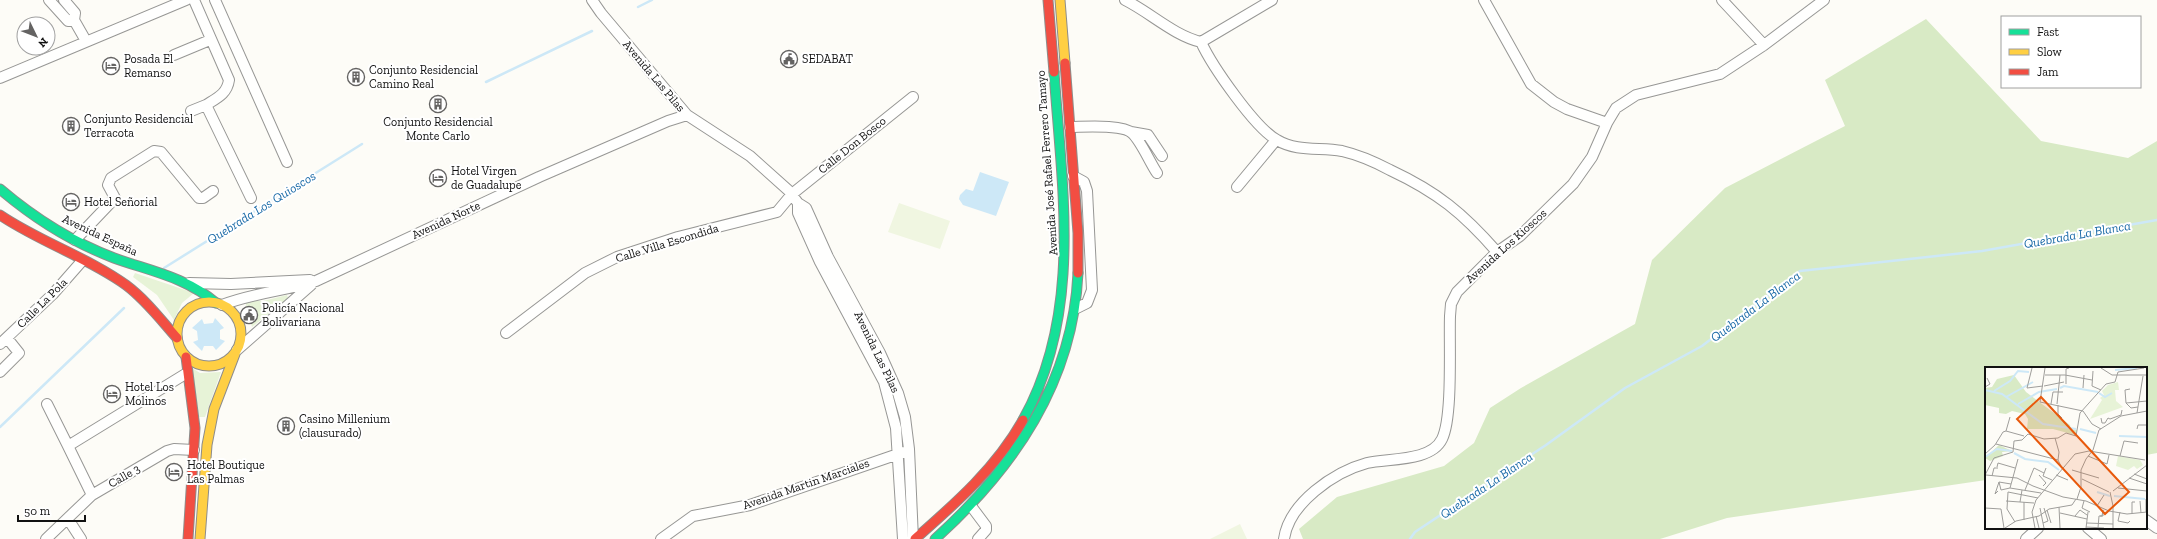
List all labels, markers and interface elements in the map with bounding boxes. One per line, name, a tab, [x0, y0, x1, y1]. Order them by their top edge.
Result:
north arrow	[16, 16, 56, 56]
legend	[2001, 16, 2141, 88]
text: Fast	[2037, 25, 2060, 39]
text: N	[35, 35, 51, 50]
street label: Avenida Las Pilas	[620, 37, 688, 115]
text: Slow	[2037, 45, 2063, 59]
public building icon: SEDABAT	[779, 49, 799, 69]
place label: Posada El Remanso	[124, 52, 173, 80]
place label: SEDABAT	[802, 52, 853, 66]
hotel icon: Posada El Remanso	[101, 56, 121, 76]
place label: Conjunto Residencial Camino Real	[369, 63, 478, 91]
text: Jam	[2037, 65, 2059, 79]
building icon: Conjunto Residencial Camino Real	[346, 67, 366, 87]
street label: Avenida José Rafael Ferrero Tamayo	[1034, 70, 1060, 256]
building icon: Conjunto Residencial Monte Carlo	[428, 94, 448, 114]
place label: Conjunto Residencial Terracota	[84, 112, 193, 140]
street label: Calle Don Bosco	[815, 113, 889, 177]
place label: Conjunto Residencial Monte Carlo	[383, 115, 493, 143]
building icon: Conjunto Residencial Terracota	[61, 116, 81, 136]
place label: Hotel Virgen de Guadalupe	[451, 164, 522, 192]
water label: Quebrada Los Quioscos	[204, 168, 318, 247]
hotel icon: Hotel Virgen de Guadalupe	[428, 168, 448, 188]
hotel icon: Hotel Señorial	[61, 192, 81, 212]
place label: Hotel Señorial	[84, 195, 157, 209]
street label: Avenida Norte	[410, 198, 483, 242]
street label: Avenida Los Kioscos	[1463, 206, 1549, 286]
street label: Avenida España	[60, 211, 140, 259]
water label: Quebrada La Blanca	[2023, 218, 2132, 251]
street label: Calle Villa Escondida	[614, 221, 720, 265]
water label: Quebrada La Blanca	[1708, 268, 1803, 345]
street label: Calle La Pola	[14, 275, 70, 331]
place label: Policía Nacional Bolivariana	[262, 301, 344, 329]
public building icon: Policía Nacional Bolivariana	[239, 305, 259, 325]
street label: Avenida Las Pilas	[851, 309, 903, 395]
inset map	[1985, 367, 2147, 529]
place label: Hotel Los Molinos	[125, 380, 174, 408]
hotel icon: Hotel Los Molinos	[102, 384, 122, 404]
place label: Casino Millenium (clausurado)	[299, 412, 391, 440]
building icon: Casino Millenium (clausurado)	[276, 416, 296, 436]
water label: Quebrada La Blanca	[1437, 449, 1535, 522]
street label: Avenida Martin Marciales	[741, 456, 871, 512]
place label: Hotel Boutique Las Palmas	[187, 458, 265, 486]
street label: Calle 3	[106, 461, 142, 491]
hotel icon: Hotel Boutique Las Palmas	[164, 462, 184, 482]
scale bar	[18, 497, 85, 523]
text: 50 m	[24, 504, 51, 518]

